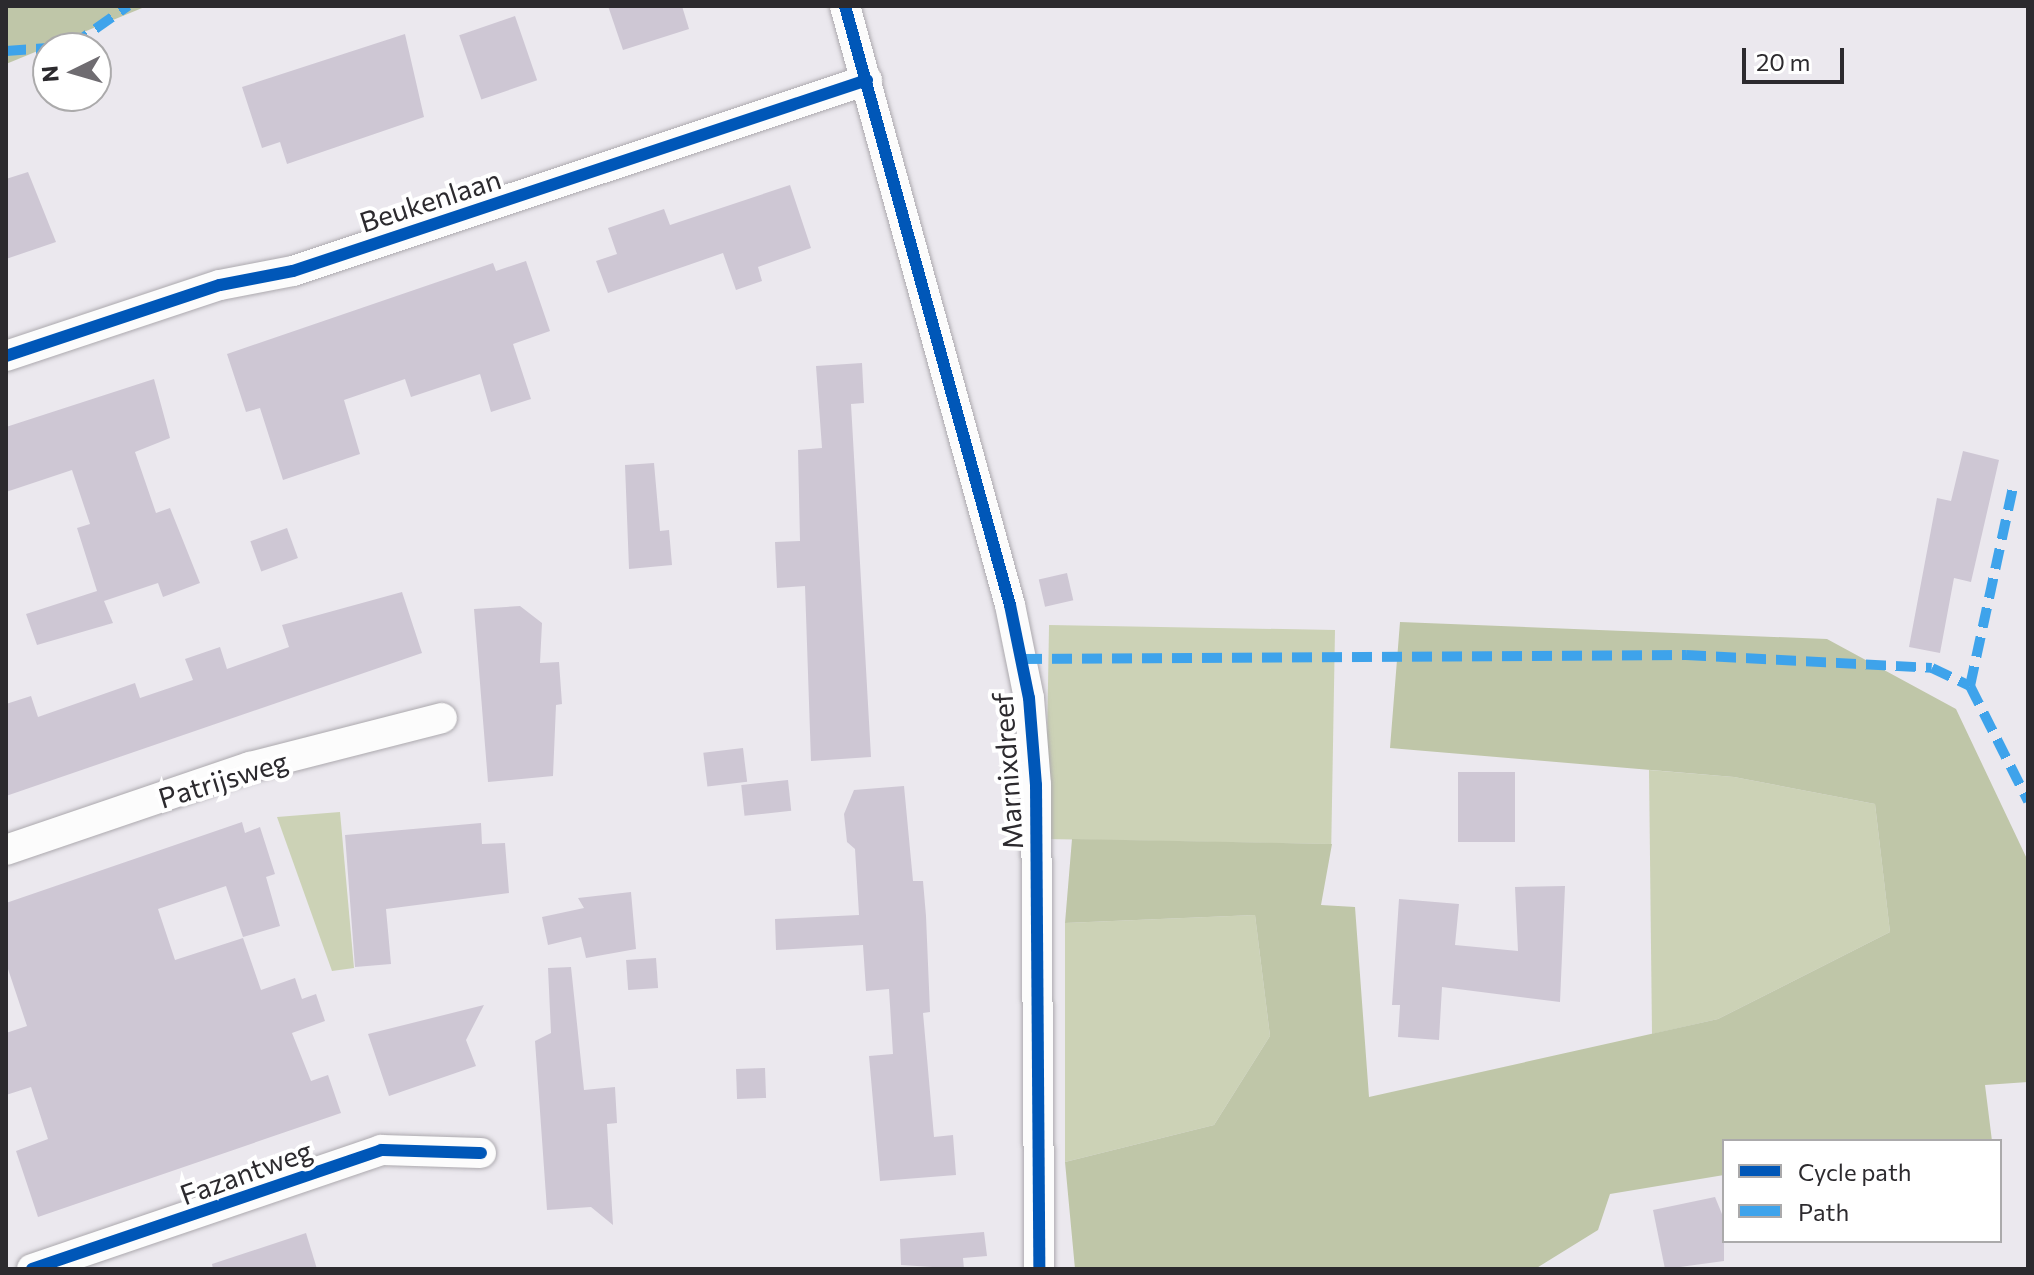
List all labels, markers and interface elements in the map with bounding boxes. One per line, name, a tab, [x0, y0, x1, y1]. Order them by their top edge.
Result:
north arrow	[32, 32, 112, 112]
scale bar	[1746, 32, 1848, 82]
text: 20 m	[1756, 47, 1810, 76]
text: N	[35, 65, 64, 83]
street label: Beukenlaan	[355, 161, 505, 239]
street label: Marnixdreef	[985, 691, 1029, 851]
street label: Patrijsweg	[154, 743, 292, 815]
street label: Fazantweg	[175, 1133, 317, 1211]
legend	[1722, 1139, 2002, 1243]
text: Cycle path	[1798, 1157, 1912, 1186]
text: Path	[1798, 1197, 1849, 1226]

